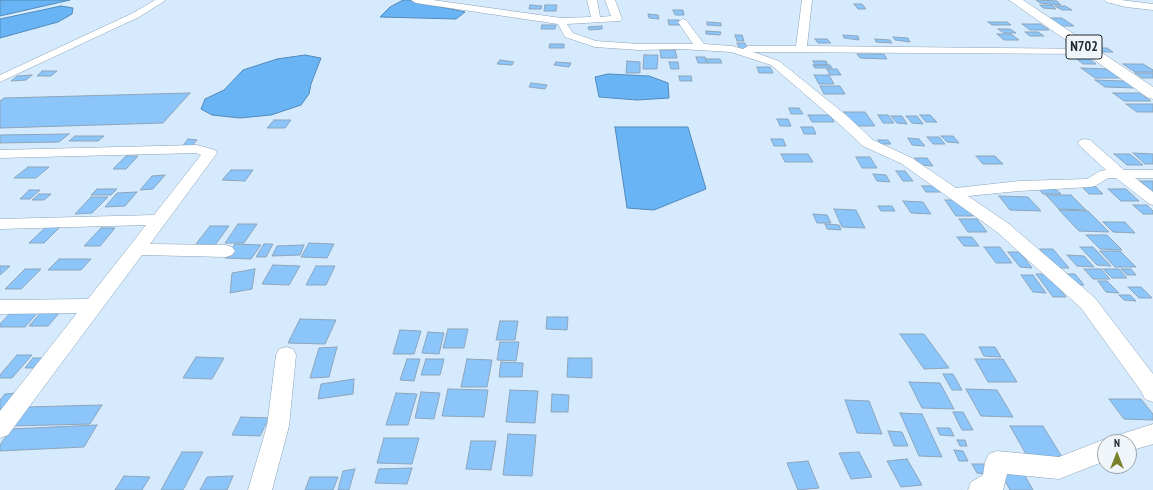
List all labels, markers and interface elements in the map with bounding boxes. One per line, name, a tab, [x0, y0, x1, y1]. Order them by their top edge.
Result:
road number: N702	[1066, 35, 1102, 59]
north arrow	[1097, 434, 1137, 474]
text: N	[1114, 436, 1120, 450]

